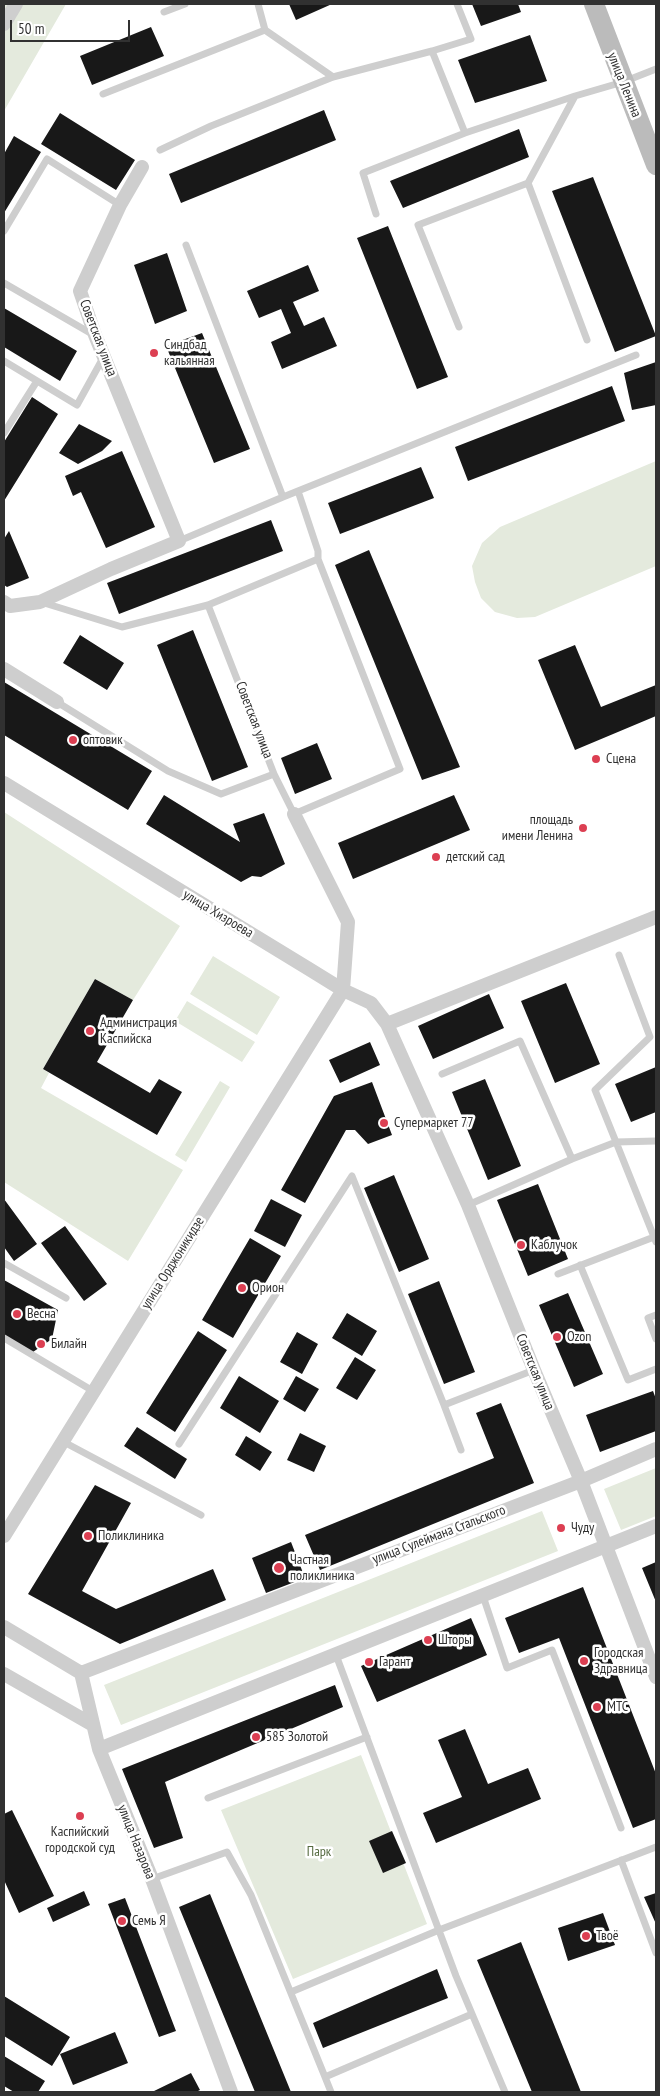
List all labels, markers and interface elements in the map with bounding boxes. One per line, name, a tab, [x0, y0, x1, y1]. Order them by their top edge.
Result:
scale bar	[12, 10, 132, 42]
text: 50 m	[18, 19, 44, 38]
street label: улица Ленина	[603, 50, 645, 120]
street label: Советская улица	[76, 297, 120, 379]
place label: Синдбад кальянная	[164, 337, 215, 370]
marker: Синдбад кальянная	[148, 347, 160, 359]
street label: Советская улица	[232, 679, 276, 761]
place label: оптовик	[83, 732, 123, 748]
marker: оптовик	[67, 734, 79, 746]
place label: Сцена	[606, 751, 636, 767]
marker: Сцена	[590, 753, 602, 765]
place label: площадь имени Ленина	[502, 812, 573, 844]
marker: площадь имени Ленина	[577, 822, 589, 834]
place label: детский сад	[446, 849, 505, 865]
marker: детский сад	[430, 851, 442, 863]
street label: улица Хизроева	[180, 886, 256, 942]
place label: Администрация Каспийска	[100, 1015, 177, 1048]
marker: Администрация Каспийска	[84, 1025, 96, 1037]
place label: Супермаркет 77	[394, 1115, 474, 1131]
marker: Супермаркет 77	[378, 1117, 390, 1129]
street label: улица Орджоникидзе	[138, 1214, 208, 1312]
place label: Каблучок	[531, 1237, 578, 1253]
marker: Каблучок	[515, 1239, 527, 1251]
place label: Орион	[252, 1280, 284, 1296]
marker: Орион	[236, 1282, 248, 1294]
place label: Весна	[27, 1306, 56, 1322]
marker: Весна	[11, 1308, 23, 1320]
place label: Ozon	[567, 1329, 592, 1345]
street label: Советская улица	[512, 1331, 558, 1413]
marker: Ozon	[551, 1331, 563, 1343]
place label: Билайн	[51, 1336, 87, 1352]
marker: Билайн	[35, 1338, 47, 1350]
street label: улица Сулеймана Стальского	[370, 1502, 508, 1568]
place label: Чуду	[571, 1520, 594, 1536]
marker: Чуду	[555, 1522, 567, 1534]
place label: Поликлиника	[98, 1528, 164, 1544]
marker: Поликлиника	[82, 1530, 94, 1542]
place label: Частная поликлиника	[290, 1552, 355, 1584]
marker: Частная поликлиника	[272, 1561, 286, 1575]
place label: Шторы	[438, 1632, 472, 1648]
marker: Шторы	[422, 1634, 434, 1646]
place label: Городская Здравница	[594, 1645, 648, 1678]
place label: Гарант	[379, 1654, 411, 1670]
marker: Городская Здравница	[578, 1655, 590, 1667]
marker: Гарант	[363, 1656, 375, 1668]
place label: МТС	[607, 1699, 628, 1715]
marker: МТС	[591, 1701, 603, 1713]
place label: 585 Золотой	[266, 1729, 328, 1745]
marker: 585 Золотой	[250, 1731, 262, 1743]
street label: улица Назарова	[113, 1802, 159, 1882]
marker: Каспийский городской суд	[74, 1810, 86, 1822]
place label: Каспийский городской суд	[45, 1824, 115, 1856]
park label: Парк	[307, 1844, 331, 1860]
place label: Семь Я	[132, 1913, 166, 1929]
marker: Семь Я	[116, 1915, 128, 1927]
place label: Твоё	[596, 1928, 618, 1944]
marker: Твоё	[580, 1930, 592, 1942]

